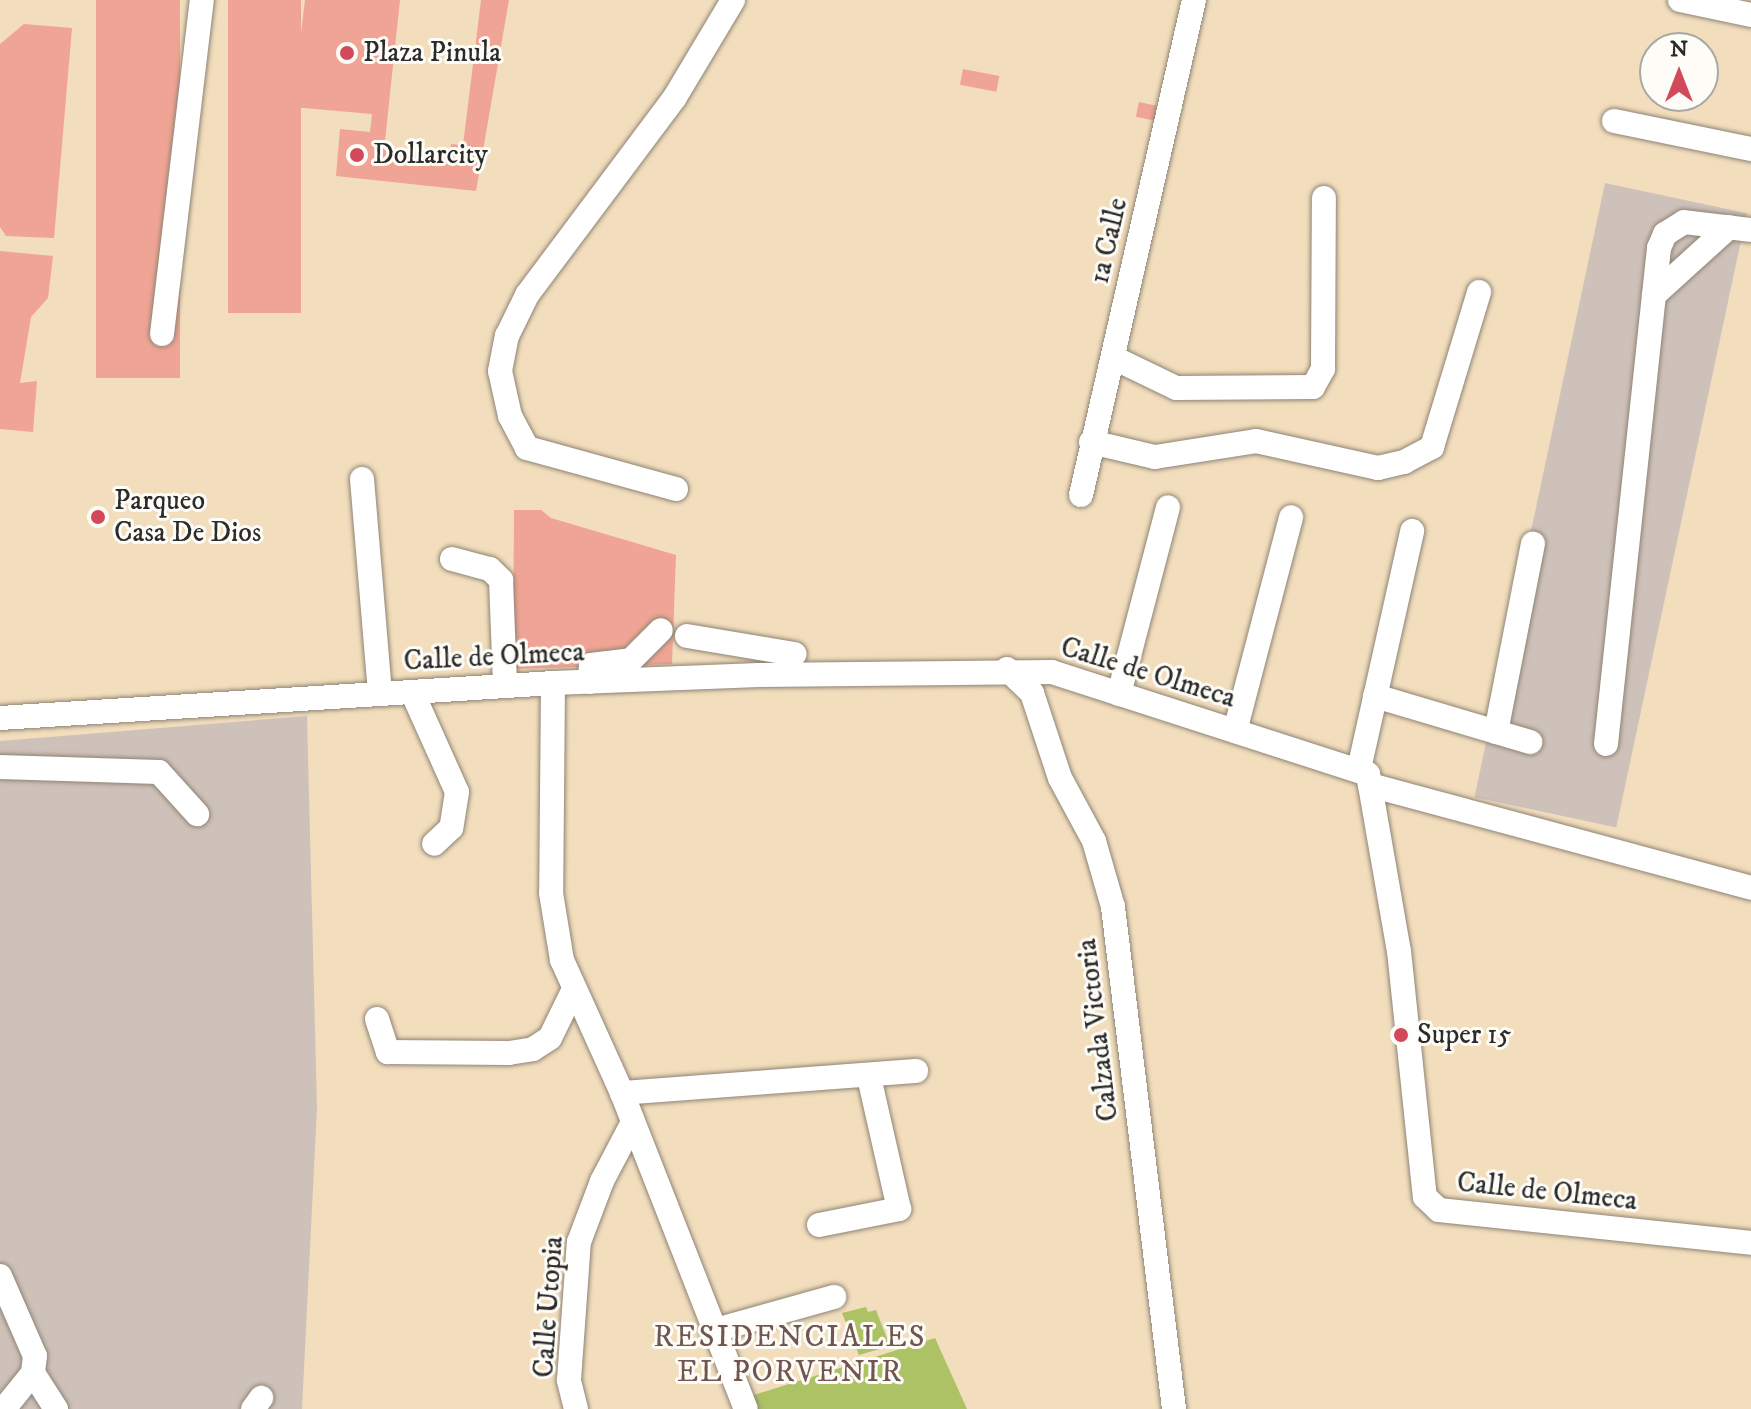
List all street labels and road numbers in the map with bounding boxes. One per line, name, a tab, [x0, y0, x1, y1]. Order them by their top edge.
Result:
street label: 1a Calle	[1083, 195, 1135, 287]
street label: Calle de Olmeca	[1057, 630, 1239, 716]
street label: Calle de Olmeca	[403, 635, 585, 679]
street label: Calzada Victoria	[1070, 937, 1126, 1123]
street label: Calle de Olmeca	[1455, 1166, 1639, 1218]
street label: Calle Utopia	[527, 1235, 571, 1379]

